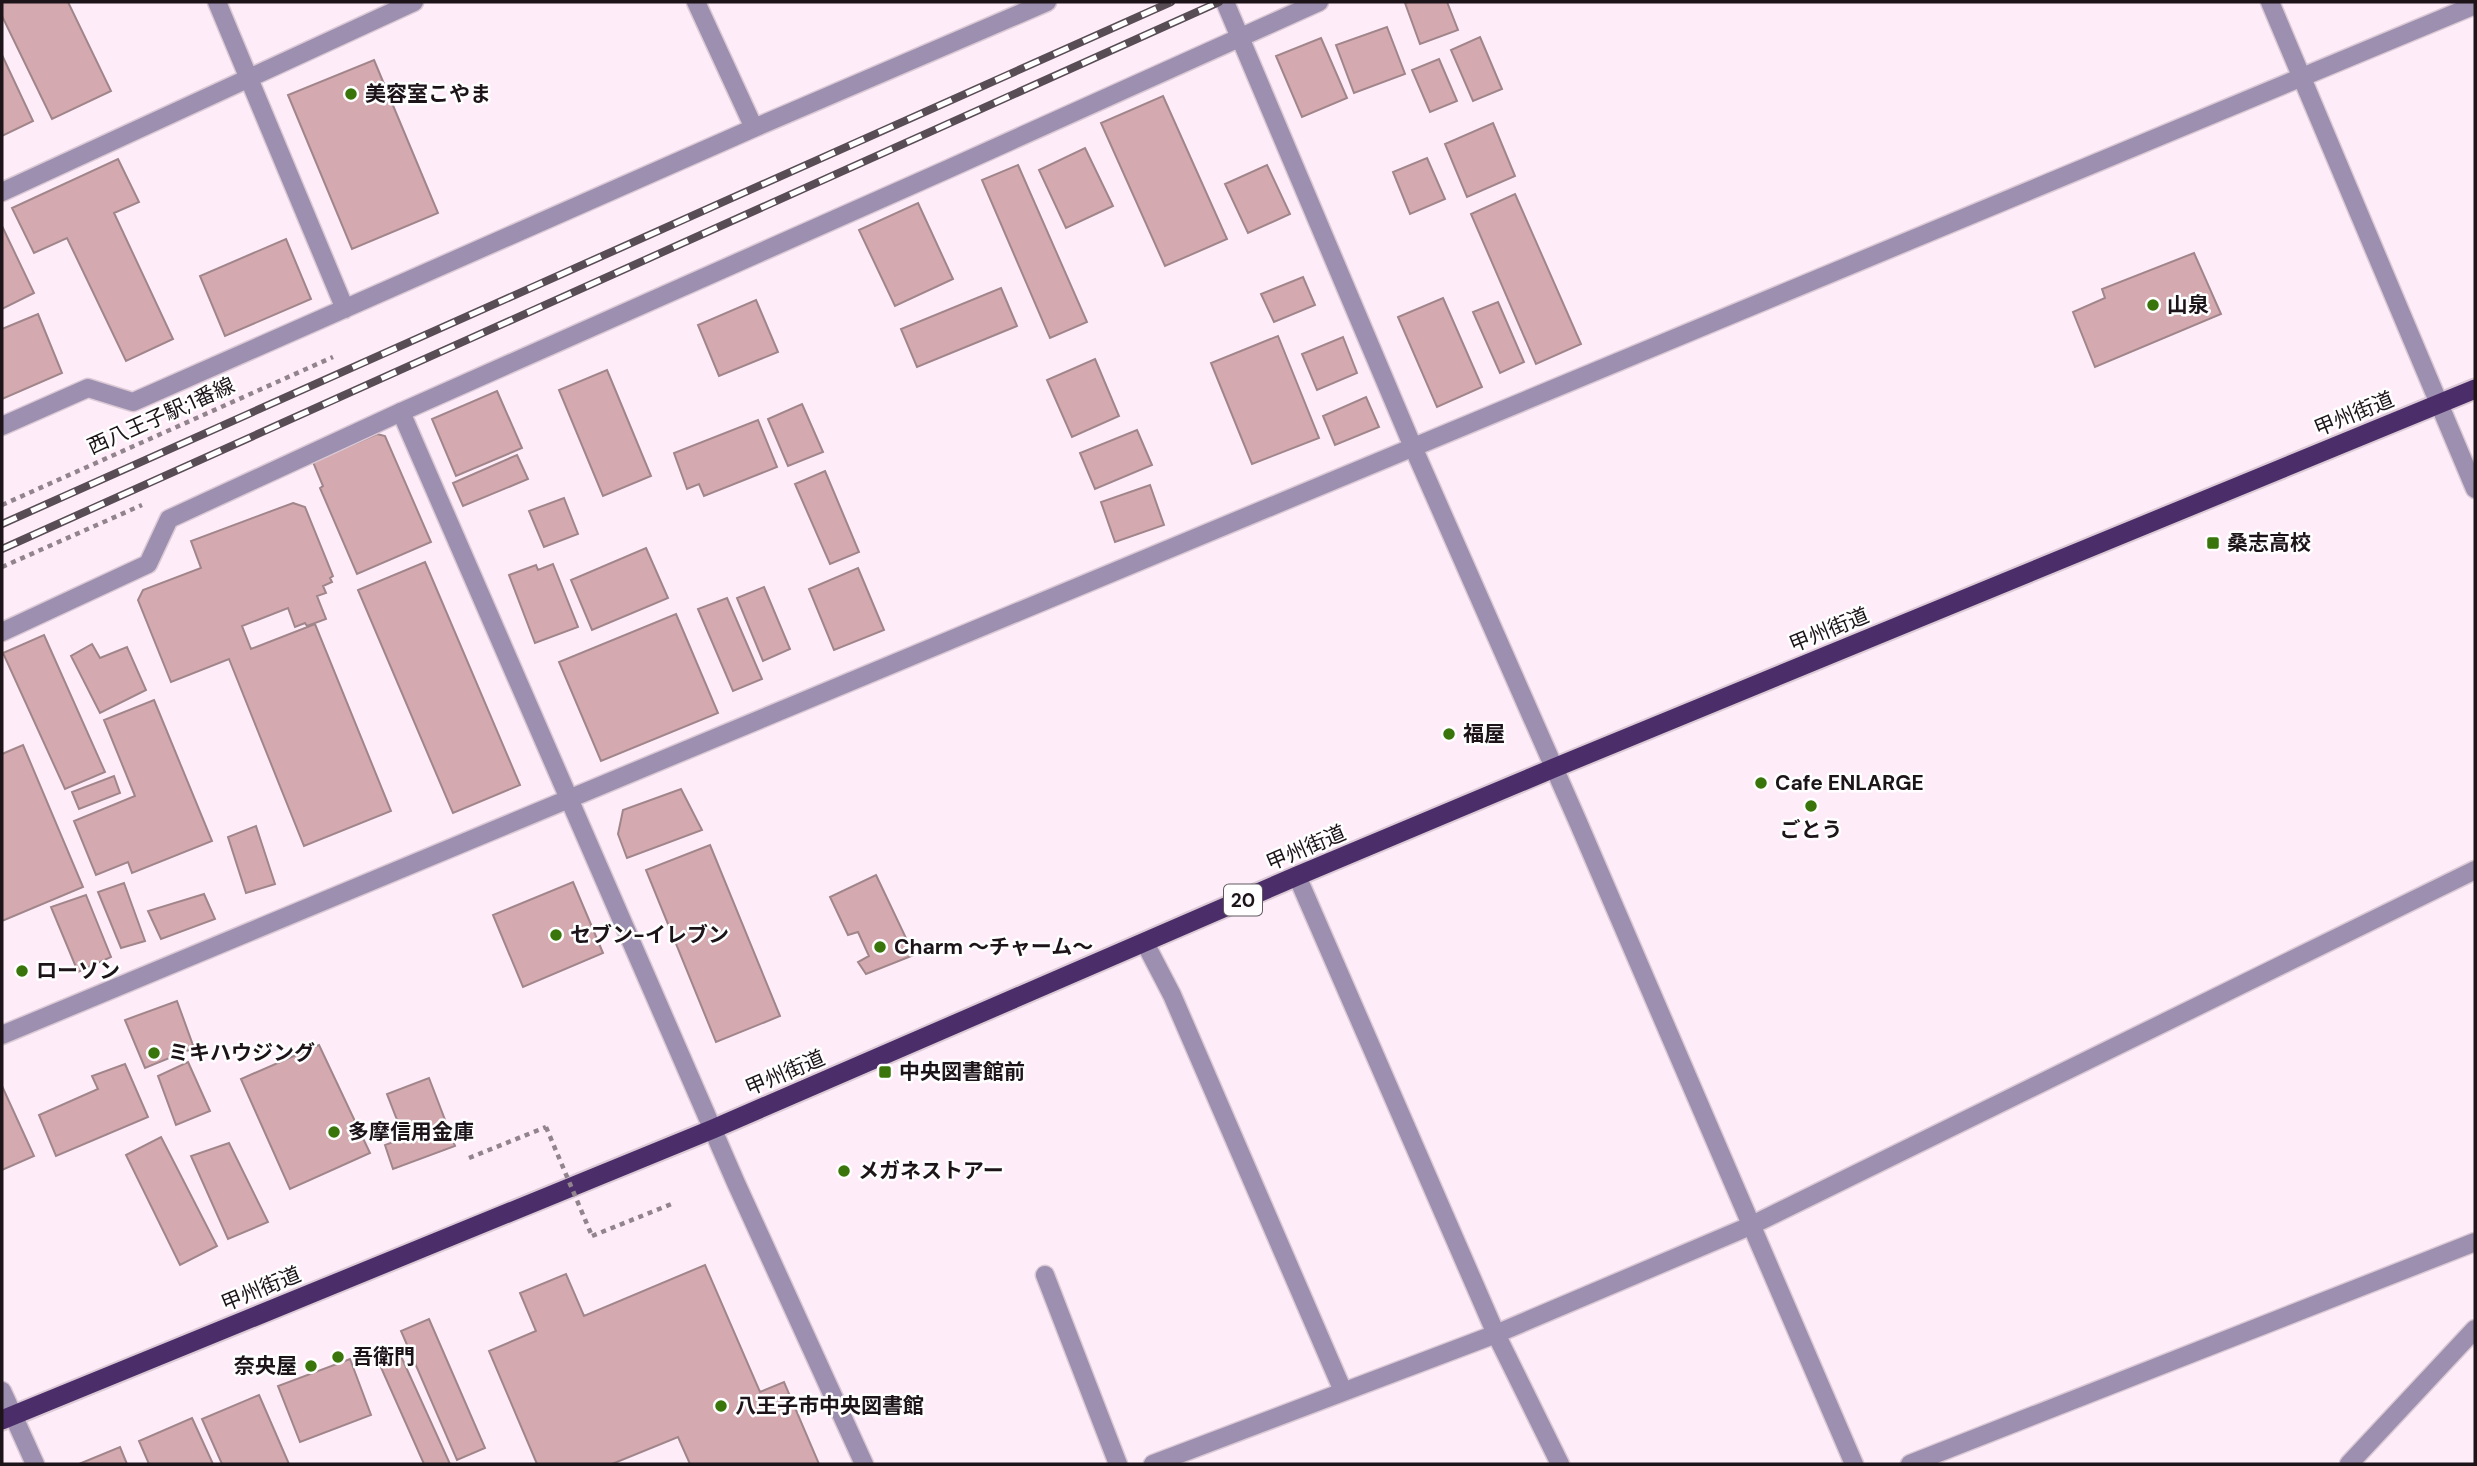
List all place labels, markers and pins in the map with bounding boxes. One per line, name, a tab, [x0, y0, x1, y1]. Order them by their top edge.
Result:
place label: 美容室こやま	[365, 80, 491, 108]
marker: 美容室こやま	[343, 86, 359, 102]
place label: 山泉	[2167, 291, 2209, 319]
marker: 山泉	[2145, 297, 2161, 313]
place label: 桑志高校	[2227, 529, 2311, 557]
marker: 桑志高校	[2205, 535, 2221, 551]
place label: 福屋	[1463, 720, 1505, 748]
marker: 福屋	[1441, 726, 1457, 742]
place label: Cafe ENLARGE	[1775, 769, 1924, 797]
marker: Cafe ENLARGE	[1753, 775, 1769, 791]
marker: ごとう	[1803, 798, 1819, 814]
place label: ごとう	[1780, 816, 1843, 844]
place label: セブン-イレブン	[570, 921, 729, 949]
marker: セブン-イレブン	[548, 927, 564, 943]
place label: Charm ～チャーム～	[894, 933, 1093, 961]
marker: Charm ～チャーム～	[872, 939, 888, 955]
place label: ローソン	[36, 957, 120, 985]
marker: ローソン	[14, 963, 30, 979]
place label: ミキハウジング	[168, 1039, 315, 1067]
marker: ミキハウジング	[146, 1045, 162, 1061]
place label: 中央図書館前	[899, 1058, 1025, 1086]
marker: 中央図書館前	[877, 1064, 893, 1080]
place label: 多摩信用金庫	[348, 1118, 474, 1146]
marker: 多摩信用金庫	[326, 1124, 342, 1140]
place label: メガネストアー	[858, 1157, 1004, 1185]
marker: メガネストアー	[836, 1163, 852, 1179]
place label: 吾衛門	[352, 1343, 415, 1371]
marker: 吾衛門	[330, 1349, 346, 1365]
place label: 奈央屋	[234, 1352, 297, 1380]
marker: 奈央屋	[303, 1358, 319, 1374]
place label: 八王子市中央図書館	[735, 1392, 924, 1420]
marker: 八王子市中央図書館	[713, 1398, 729, 1414]

